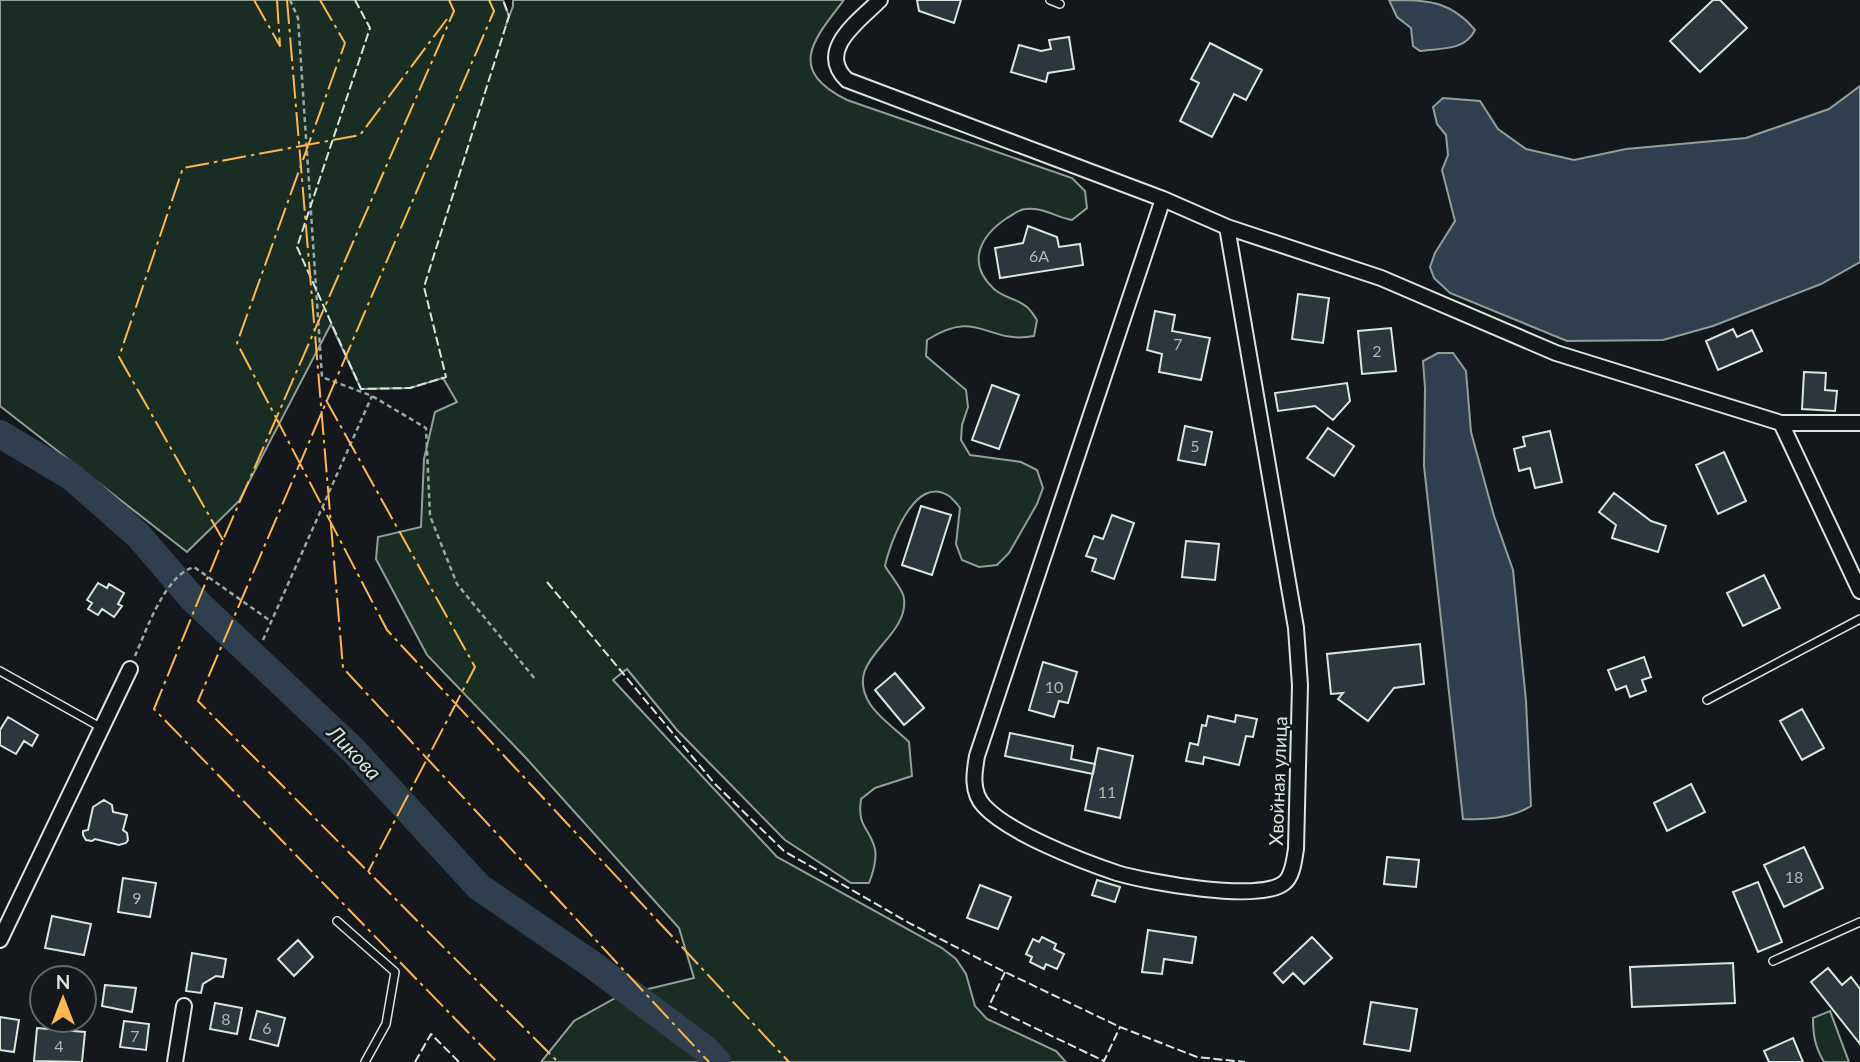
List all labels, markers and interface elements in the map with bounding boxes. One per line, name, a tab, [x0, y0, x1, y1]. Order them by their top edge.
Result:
house number: 6А	[1029, 246, 1049, 265]
house number: 7	[1173, 334, 1183, 353]
house number: 2	[1372, 341, 1382, 360]
house number: 5	[1190, 436, 1200, 455]
house number: 10	[1045, 677, 1063, 696]
street label: Хвойная улица	[1264, 716, 1291, 846]
water label: Ликова	[322, 719, 387, 785]
house number: 11	[1098, 782, 1116, 801]
house number: 18	[1785, 867, 1803, 886]
house number: 9	[132, 888, 142, 907]
north arrow	[28, 964, 98, 1034]
text: N	[56, 970, 70, 993]
house number: 8	[221, 1009, 231, 1028]
house number: 6	[262, 1018, 272, 1037]
house number: 7	[130, 1026, 140, 1045]
house number: 4	[54, 1036, 64, 1055]

